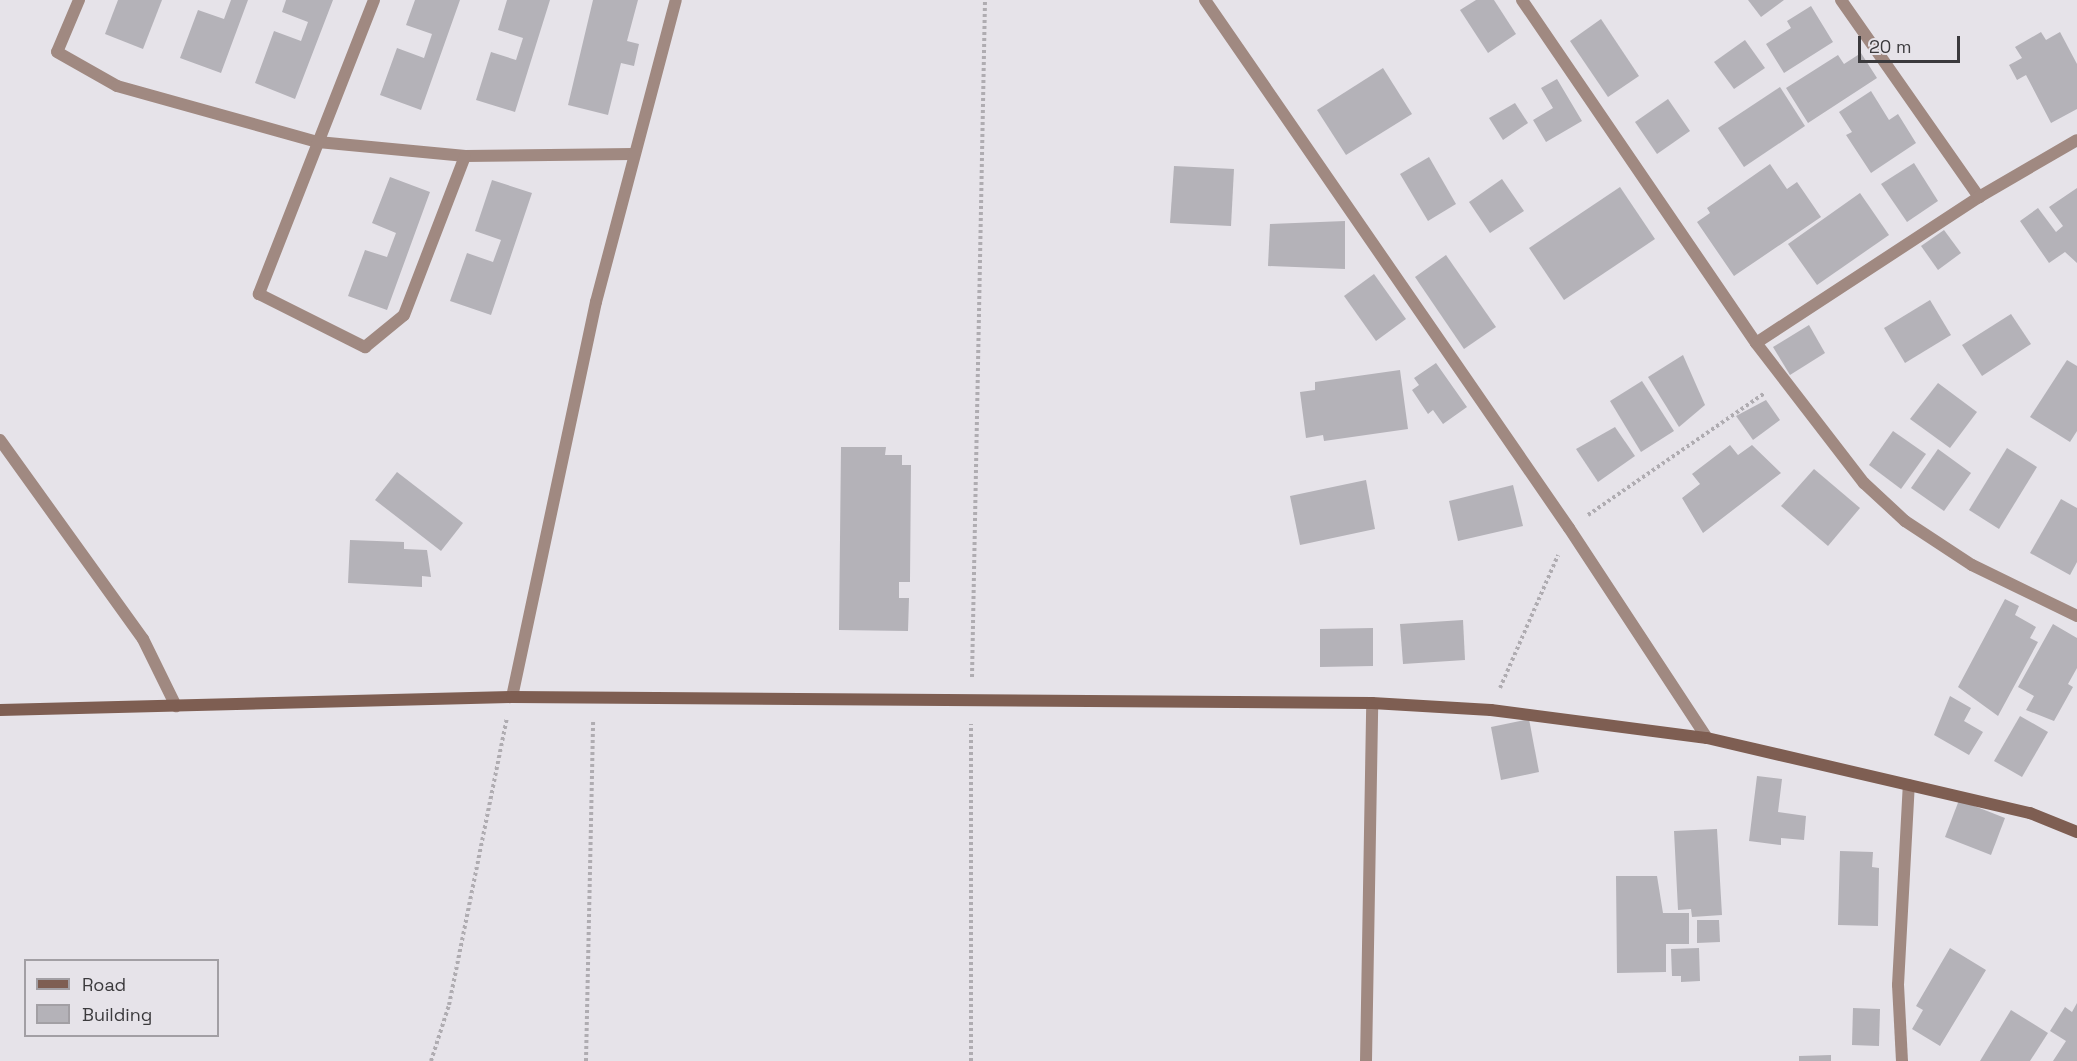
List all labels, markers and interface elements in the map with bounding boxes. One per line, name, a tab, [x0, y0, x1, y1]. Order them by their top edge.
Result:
scale bar	[1861, 24, 1963, 62]
text: 20 m	[1869, 35, 1912, 58]
legend	[24, 959, 219, 1037]
text: Road	[82, 973, 126, 996]
text: Building	[82, 1003, 152, 1026]

